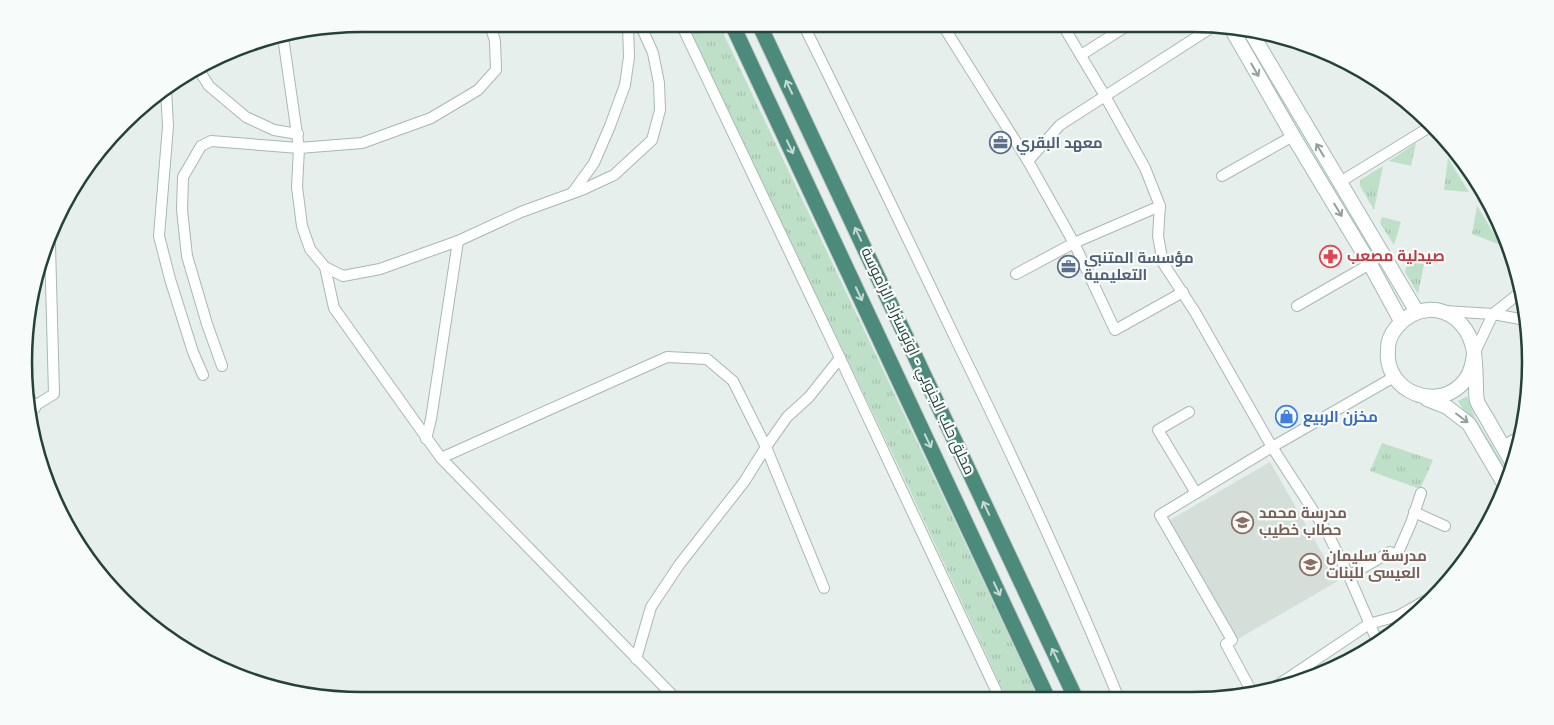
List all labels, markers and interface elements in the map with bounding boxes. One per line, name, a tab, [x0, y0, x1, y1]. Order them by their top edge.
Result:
one-way arrow	[1250, 62, 1260, 76]
one-way arrow	[783, 80, 793, 95]
office icon: معهد البقري	[988, 131, 1012, 155]
place label: معهد البقري	[1016, 134, 1103, 155]
one-way arrow	[786, 139, 795, 154]
one-way arrow	[1315, 143, 1325, 157]
one-way arrow	[1333, 202, 1343, 216]
one-way arrow	[852, 227, 862, 242]
pharmacy icon: صيدلية مصعب	[1319, 244, 1343, 268]
street label: محلق حلب الجنوبي - اوتوستراد الراموسة	[855, 245, 979, 479]
place label: صيدلية مصعب	[1347, 247, 1445, 265]
place label: مؤسسة المتنبي التعليمية	[1084, 249, 1194, 284]
office icon: مؤسسة المتنبي التعليمية	[1056, 255, 1080, 279]
one-way arrow	[855, 286, 864, 301]
shop icon: مخزن الربيع	[1275, 405, 1299, 429]
place label: مخزن الربيع	[1303, 408, 1378, 427]
one-way arrow	[1455, 413, 1469, 423]
one-way arrow	[923, 433, 933, 448]
one-way arrow	[981, 501, 990, 516]
place label: مدرسة محمد حطاب خطيب	[1259, 504, 1347, 539]
school or university icon: مدرسة محمد حطاب خطيب	[1231, 510, 1255, 534]
place label: مدرسة سليمان العيسى للبنات	[1326, 547, 1427, 582]
school or university icon: مدرسة سليمان العيسى للبنات	[1298, 553, 1322, 577]
one-way arrow	[992, 581, 1002, 596]
one-way arrow	[1050, 648, 1060, 663]

